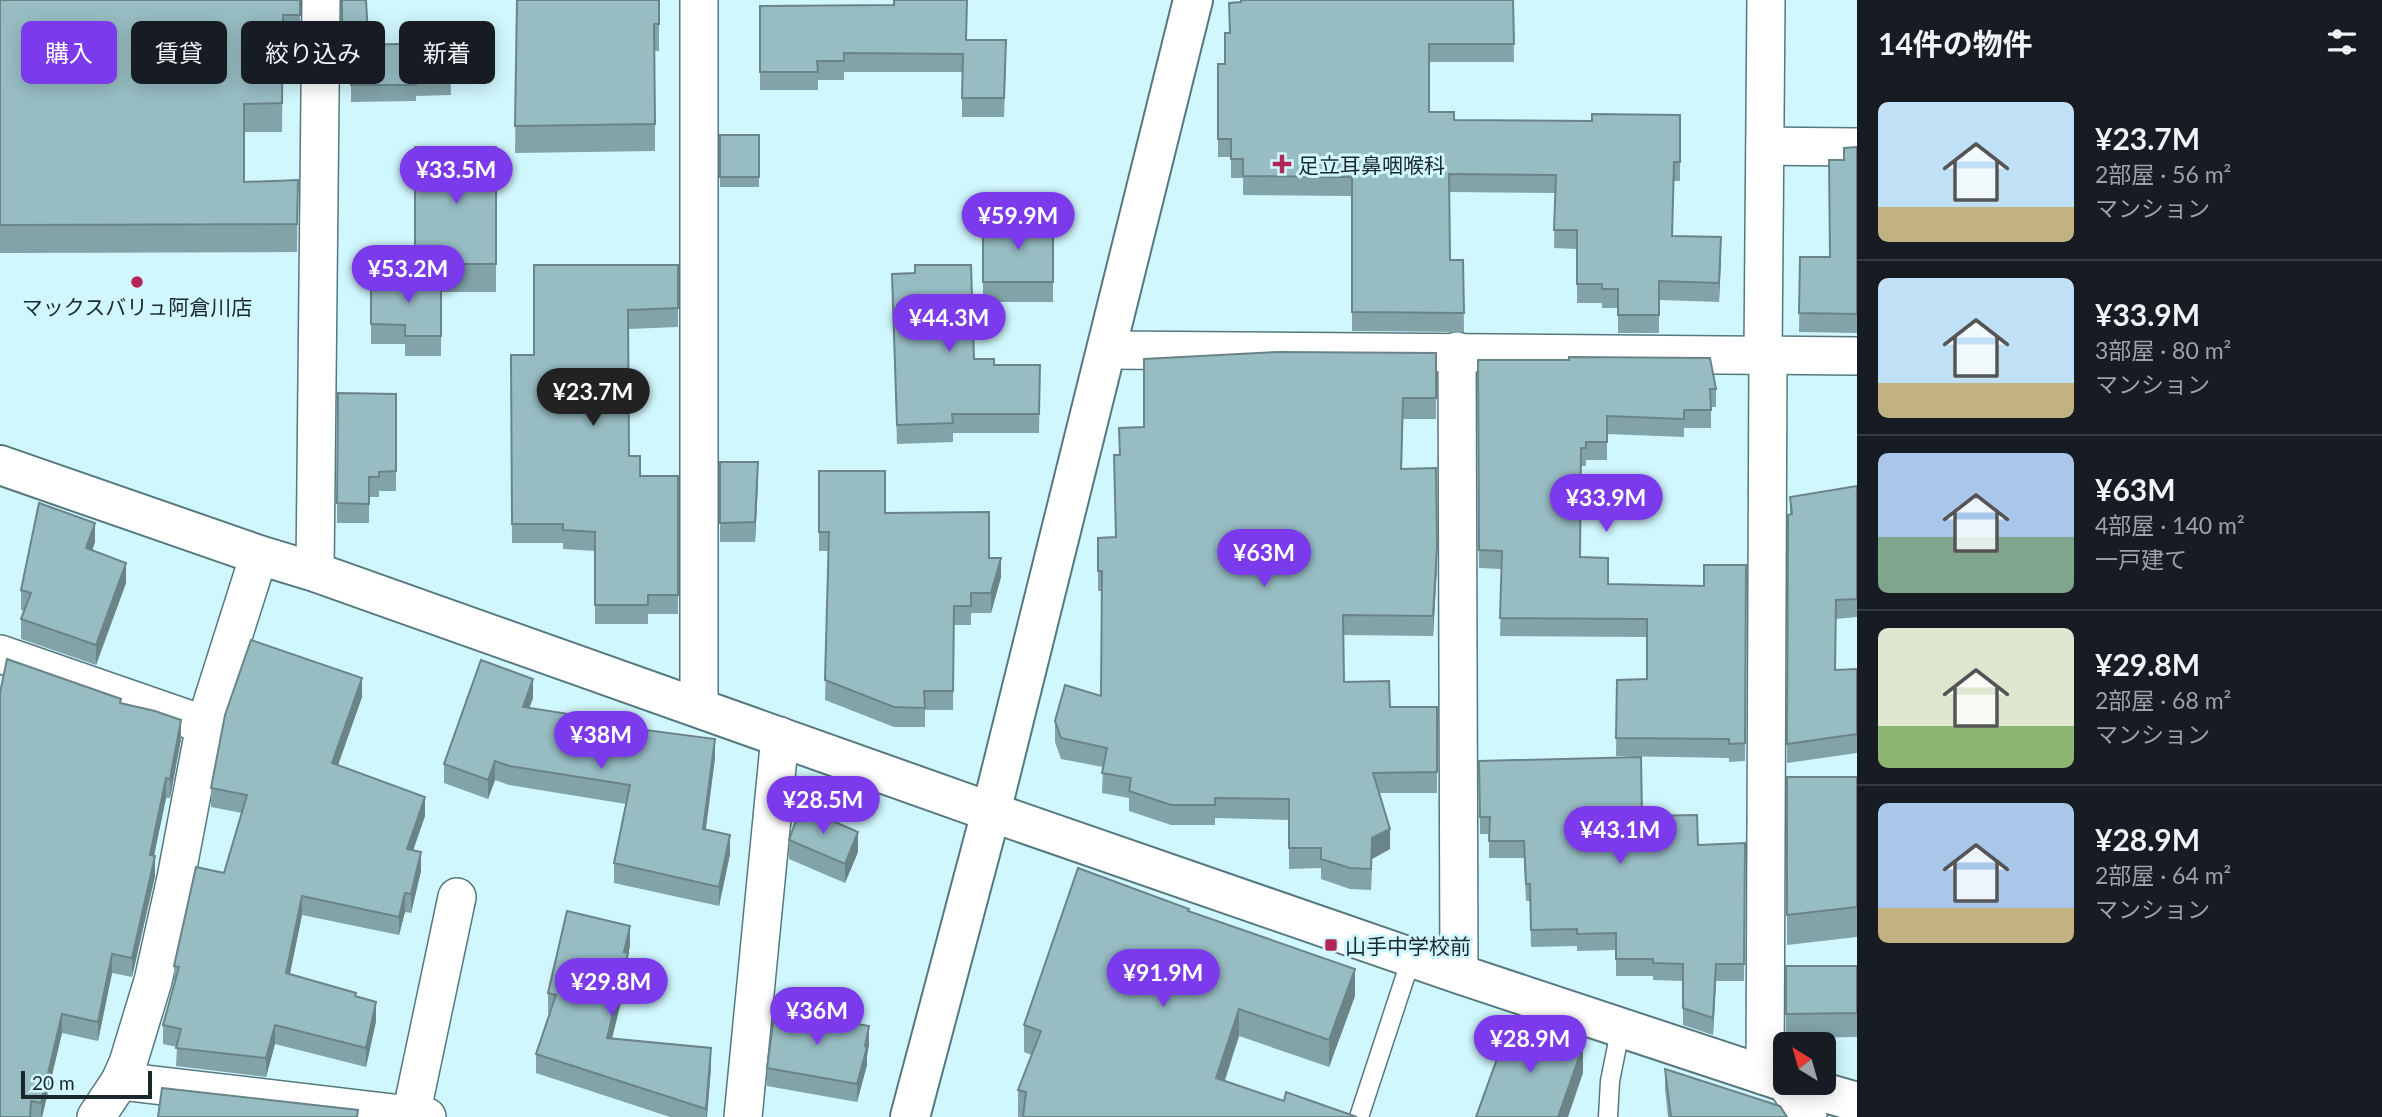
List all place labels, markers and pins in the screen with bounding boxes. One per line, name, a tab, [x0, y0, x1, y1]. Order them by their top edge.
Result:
pin: ¥33.5M	[399, 146, 513, 206]
place label: 足立耳鼻咽喉科	[1298, 152, 1445, 177]
marker: 足立耳鼻咽喉科	[1272, 154, 1292, 174]
pin: ¥59.9M	[961, 192, 1075, 252]
pin: ¥53.2M	[351, 246, 465, 305]
marker: マックスバリュ阿倉川店	[129, 274, 145, 290]
place label: マックスバリュ阿倉川店	[22, 294, 252, 319]
pin: ¥44.3M	[892, 294, 1006, 354]
pin: ¥23.7M	[536, 368, 650, 428]
pin: ¥33.9M	[1549, 475, 1663, 534]
pin: ¥63M	[1223, 530, 1305, 589]
pin: ¥38M	[560, 712, 642, 771]
pin: ¥28.5M	[766, 776, 880, 836]
pin: ¥43.1M	[1563, 806, 1677, 866]
place label: 山手中学校前	[1345, 933, 1471, 958]
marker: 山手中学校前	[1323, 937, 1339, 953]
pin: ¥91.9M	[1106, 950, 1220, 1009]
pin: ¥29.8M	[554, 958, 668, 1018]
pin: ¥36M	[776, 988, 858, 1047]
pin: ¥28.9M	[1473, 1016, 1587, 1075]

